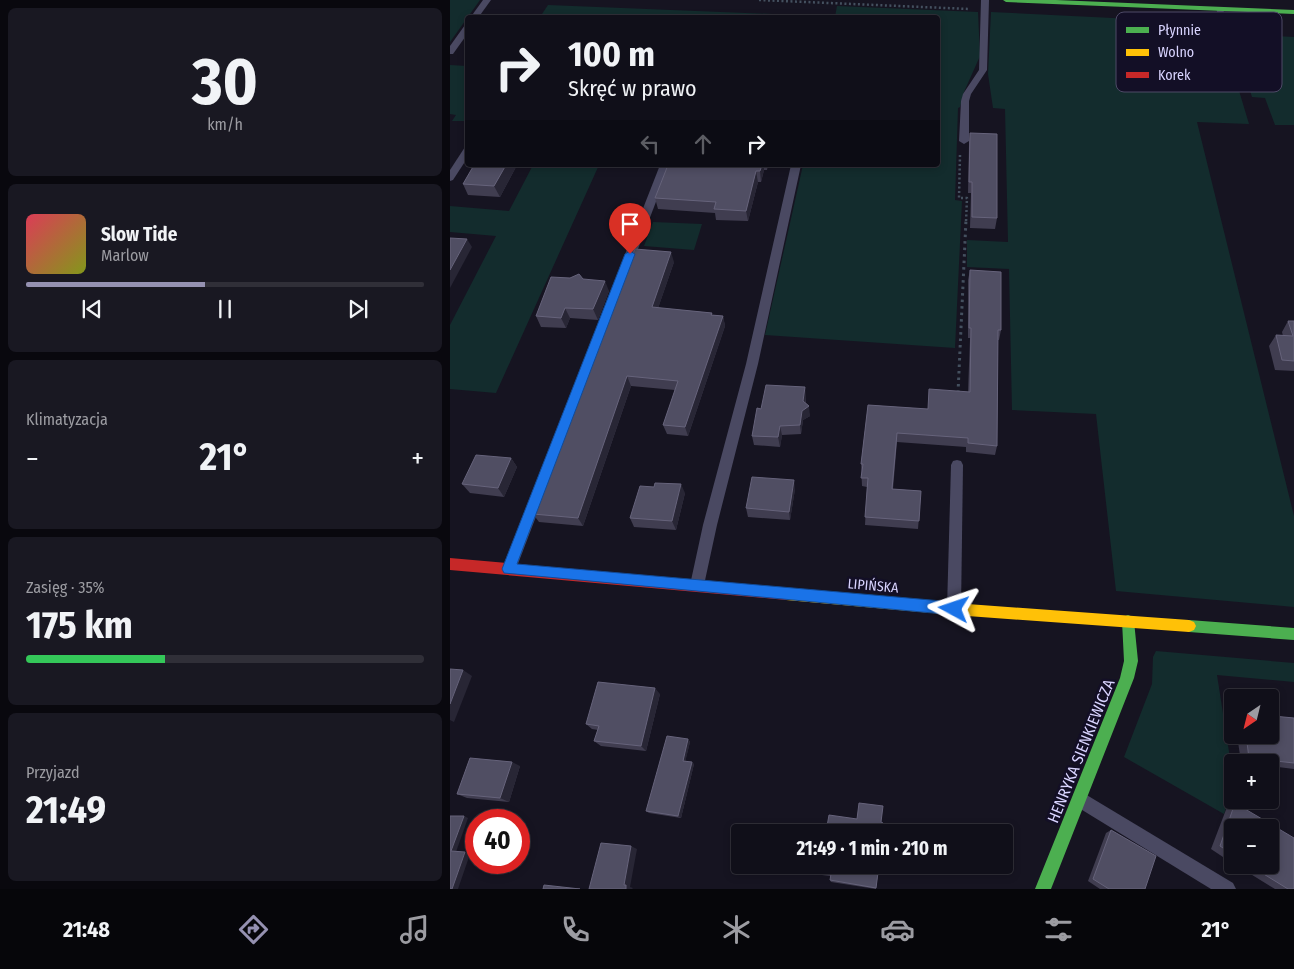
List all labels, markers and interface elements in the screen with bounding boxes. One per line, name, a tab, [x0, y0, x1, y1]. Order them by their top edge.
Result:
legend	[1116, 12, 1282, 92]
text: Płynnie	[1158, 22, 1201, 39]
text: 100 m	[568, 33, 655, 75]
icon: right	[485, 35, 550, 100]
text: 30	[192, 43, 258, 121]
text: Wolno	[1158, 44, 1194, 61]
text: Korek	[1158, 67, 1191, 84]
text: Skręć w prawo	[568, 75, 697, 102]
text: km/h	[207, 115, 243, 134]
icon: left	[636, 130, 664, 158]
icon: ahead	[689, 130, 717, 158]
icon: right	[742, 130, 770, 158]
pin	[609, 203, 651, 254]
icon: arrive	[616, 210, 644, 238]
text: Slow Tide	[101, 223, 177, 246]
text: Marlow	[101, 246, 149, 265]
icon: previous	[78, 295, 106, 323]
icon: pause	[211, 295, 239, 323]
icon: next	[344, 295, 372, 323]
text: Klimatyzacja	[26, 410, 108, 429]
text: 21°	[200, 434, 250, 480]
text: −	[26, 442, 39, 475]
text: +	[411, 442, 424, 475]
street label: LIPIŃSKA	[847, 574, 900, 597]
text: Zasięg · 35%	[26, 578, 104, 597]
position arrow	[927, 582, 979, 634]
text: 175 km	[26, 602, 133, 648]
street label: HENRYKA SIENKIEWICZA	[1043, 676, 1119, 826]
north arrow	[1224, 689, 1279, 744]
map controls	[1224, 689, 1279, 874]
button: +	[1224, 754, 1279, 809]
text: Przyjazd	[26, 763, 80, 782]
text: 21:49	[26, 787, 106, 833]
speed limit sign: 40	[465, 809, 530, 874]
button: −	[1224, 819, 1279, 874]
text: 21:49 · 1 min · 210 m	[796, 837, 948, 860]
icon: directions	[236, 912, 271, 947]
icon: music	[397, 912, 432, 947]
icon: phone	[558, 912, 593, 947]
icon: climate	[719, 912, 754, 947]
icon: car	[880, 912, 915, 947]
icon: filters	[1041, 912, 1076, 947]
text: 21:48	[63, 916, 110, 943]
text: 21°	[1202, 916, 1231, 943]

